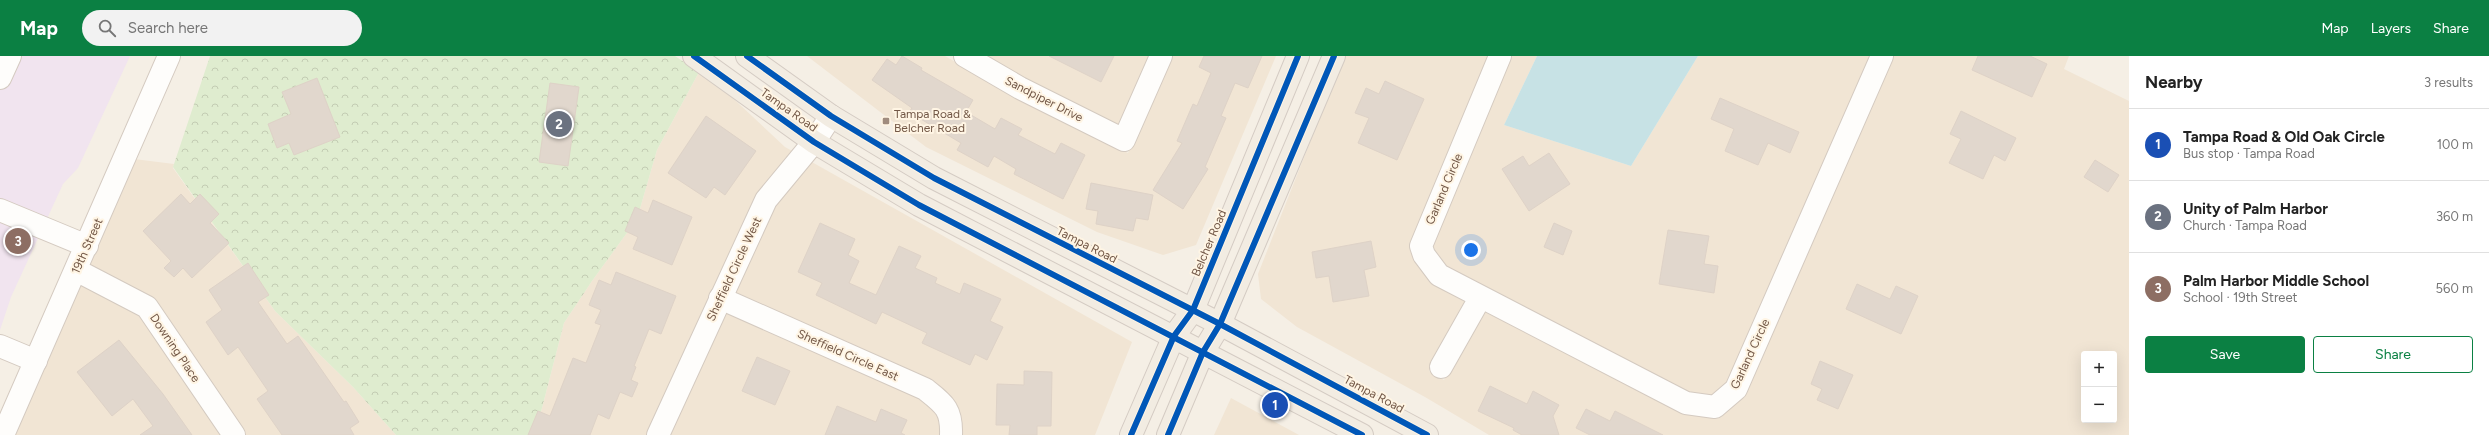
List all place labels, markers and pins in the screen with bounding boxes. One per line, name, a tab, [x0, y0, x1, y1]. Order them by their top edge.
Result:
place label: Tampa Road & Belcher Road	[894, 107, 971, 135]
pin: 2	[546, 109, 572, 139]
marker: Tampa Road & Belcher Road	[881, 116, 891, 126]
pin: 3	[5, 226, 31, 256]
pin: 1	[1262, 390, 1288, 420]

